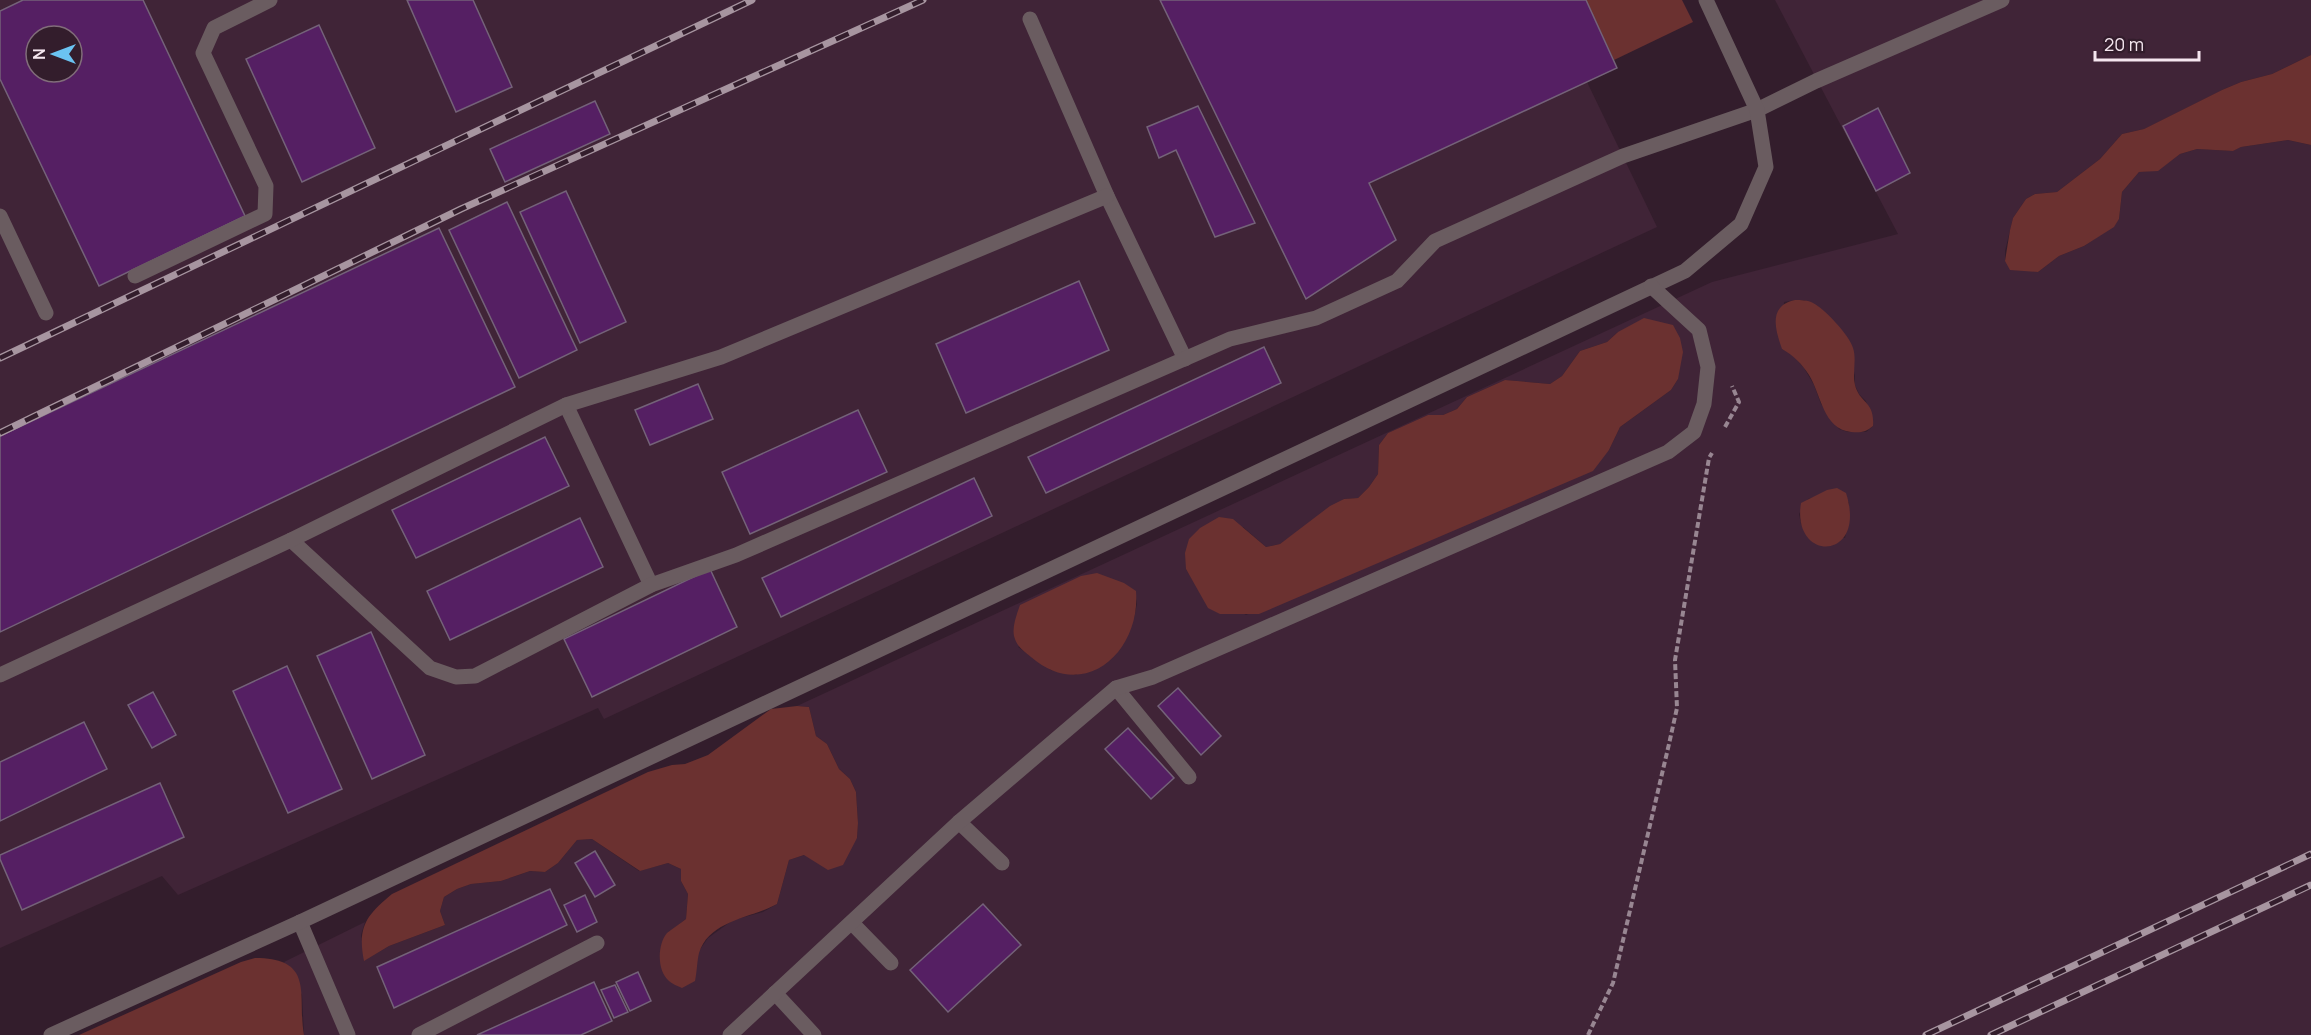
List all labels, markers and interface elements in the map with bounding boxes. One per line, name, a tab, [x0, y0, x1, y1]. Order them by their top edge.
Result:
north arrow	[24, 24, 84, 84]
scale bar	[2095, 24, 2198, 62]
text: 20 m	[2104, 32, 2144, 56]
text: N	[28, 48, 50, 60]

